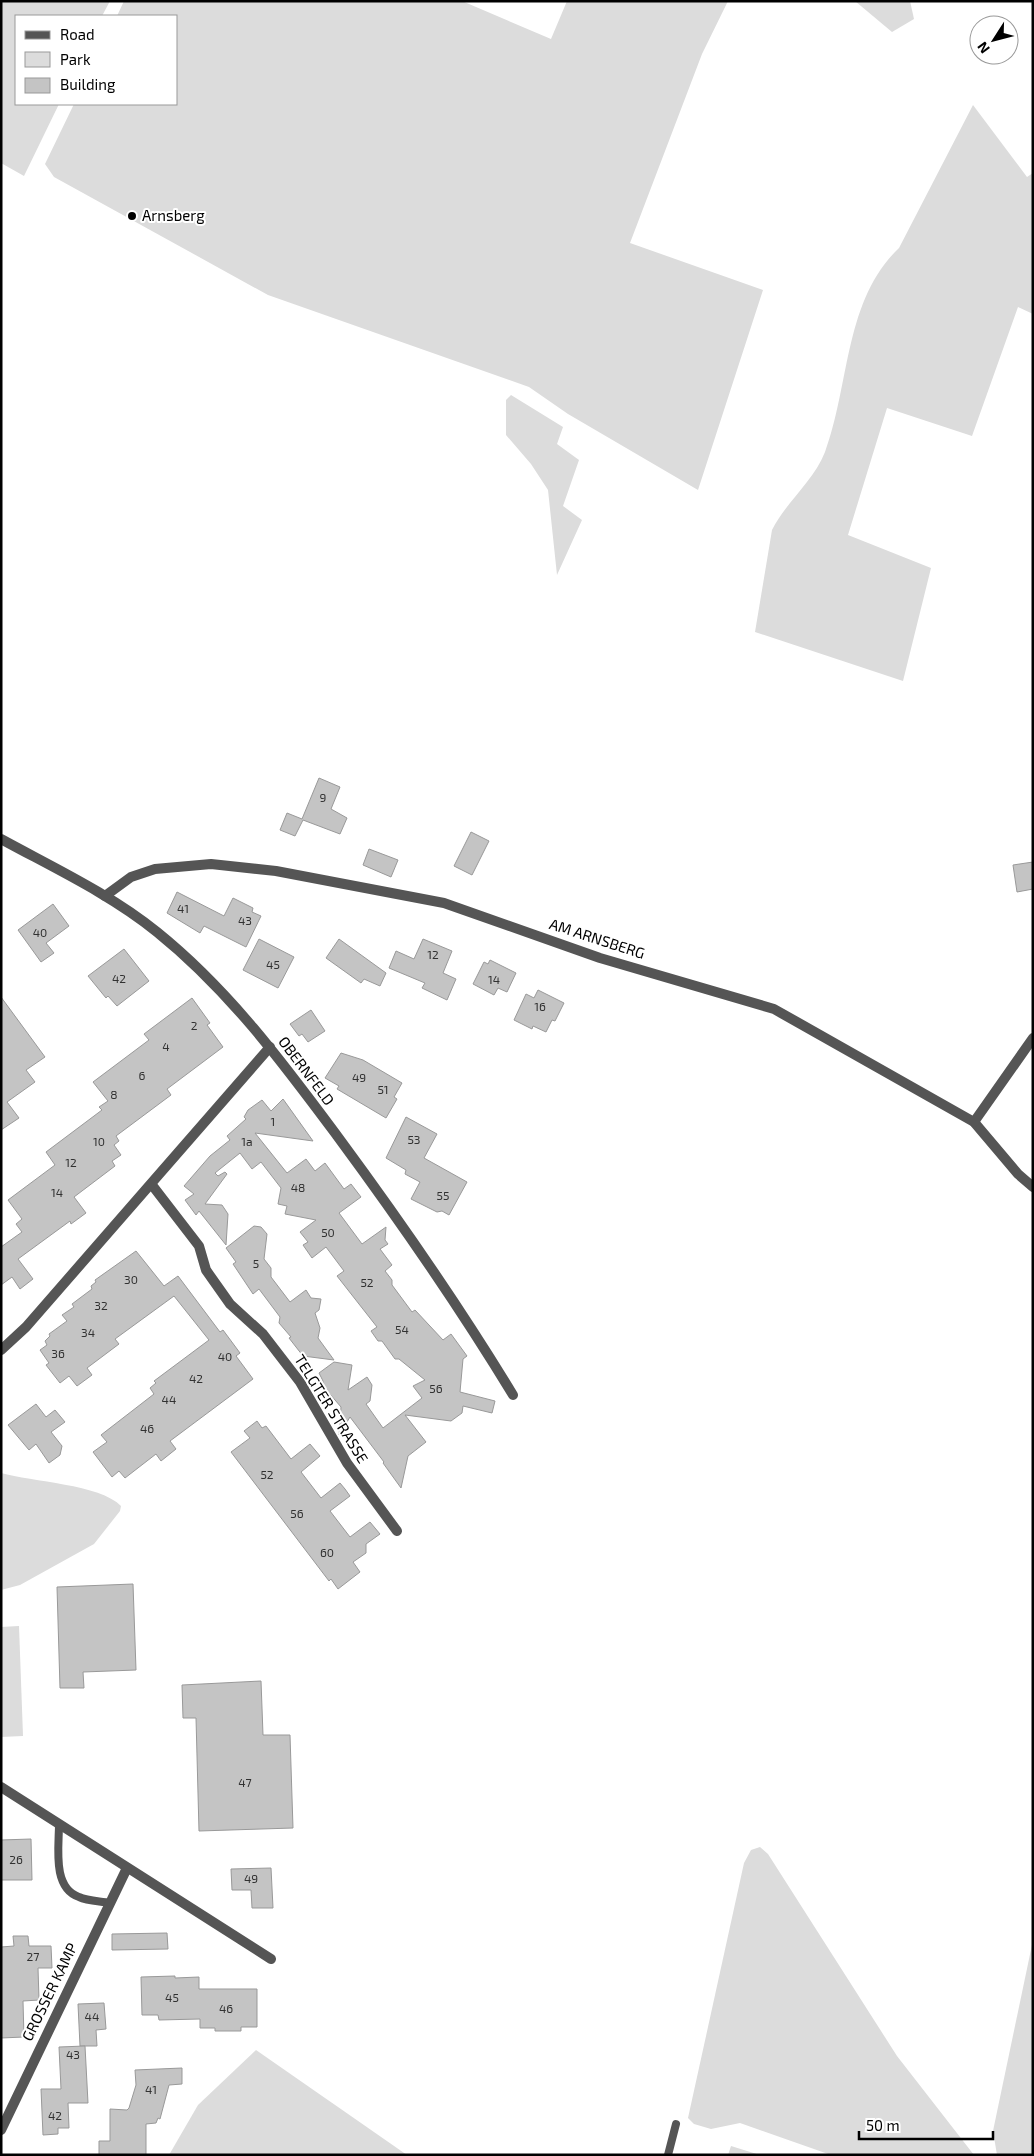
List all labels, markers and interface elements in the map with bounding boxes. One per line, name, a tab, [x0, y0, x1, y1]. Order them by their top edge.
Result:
legend	[15, 15, 178, 105]
north arrow	[969, 15, 1019, 65]
text: Road	[60, 25, 95, 43]
text: N	[973, 39, 993, 57]
text: Park	[60, 50, 91, 68]
text: Building	[60, 75, 116, 93]
place label: Arnsberg	[142, 206, 205, 224]
marker: Arnsberg	[126, 210, 138, 222]
house number: 9	[320, 790, 327, 804]
house number: 41	[177, 901, 189, 915]
house number: 43	[238, 913, 252, 927]
street label: AM ARNSBERG	[547, 914, 647, 962]
house number: 40	[33, 925, 47, 939]
house number: 12	[427, 947, 439, 961]
house number: 45	[266, 957, 280, 971]
house number: 42	[112, 971, 126, 985]
house number: 14	[488, 972, 500, 986]
house number: 16	[534, 999, 546, 1013]
house number: 2	[191, 1018, 198, 1032]
street label: OBERNFELD	[275, 1032, 339, 1108]
house number: 4	[162, 1039, 170, 1053]
house number: 6	[139, 1068, 146, 1082]
house number: 49	[352, 1070, 366, 1084]
house number: 51	[377, 1082, 389, 1096]
house number: 8	[110, 1087, 118, 1101]
house number: 1	[271, 1114, 275, 1128]
house number: 53	[407, 1132, 421, 1146]
house number: 10	[93, 1134, 105, 1148]
house number: 1a	[241, 1134, 253, 1148]
house number: 12	[65, 1155, 77, 1169]
house number: 48	[291, 1180, 305, 1194]
house number: 14	[51, 1185, 63, 1199]
house number: 55	[437, 1188, 449, 1202]
house number: 50	[321, 1225, 335, 1239]
house number: 5	[253, 1256, 259, 1270]
house number: 30	[124, 1272, 138, 1286]
house number: 52	[360, 1275, 374, 1289]
house number: 32	[94, 1298, 108, 1312]
house number: 54	[395, 1322, 409, 1336]
house number: 34	[81, 1325, 95, 1339]
house number: 36	[51, 1346, 65, 1360]
house number: 40	[218, 1349, 232, 1363]
street label: TELGTER STRASSE	[291, 1351, 373, 1466]
house number: 42	[189, 1371, 203, 1385]
house number: 56	[429, 1381, 443, 1395]
house number: 44	[162, 1392, 176, 1406]
house number: 46	[140, 1421, 154, 1435]
house number: 52	[260, 1467, 274, 1481]
house number: 56	[290, 1506, 304, 1520]
house number: 60	[320, 1545, 334, 1559]
house number: 47	[238, 1775, 252, 1789]
house number: 26	[9, 1852, 23, 1866]
house number: 49	[244, 1871, 258, 1885]
street label: GROSSER KAMP	[18, 1940, 81, 2043]
house number: 27	[27, 1949, 39, 1963]
house number: 45	[165, 1990, 179, 2004]
house number: 46	[219, 2001, 233, 2015]
house number: 44	[85, 2009, 99, 2023]
house number: 43	[66, 2047, 80, 2061]
house number: 41	[145, 2082, 157, 2096]
house number: 42	[48, 2108, 62, 2122]
scale bar	[859, 2108, 993, 2140]
text: 50 m	[866, 2116, 900, 2134]

